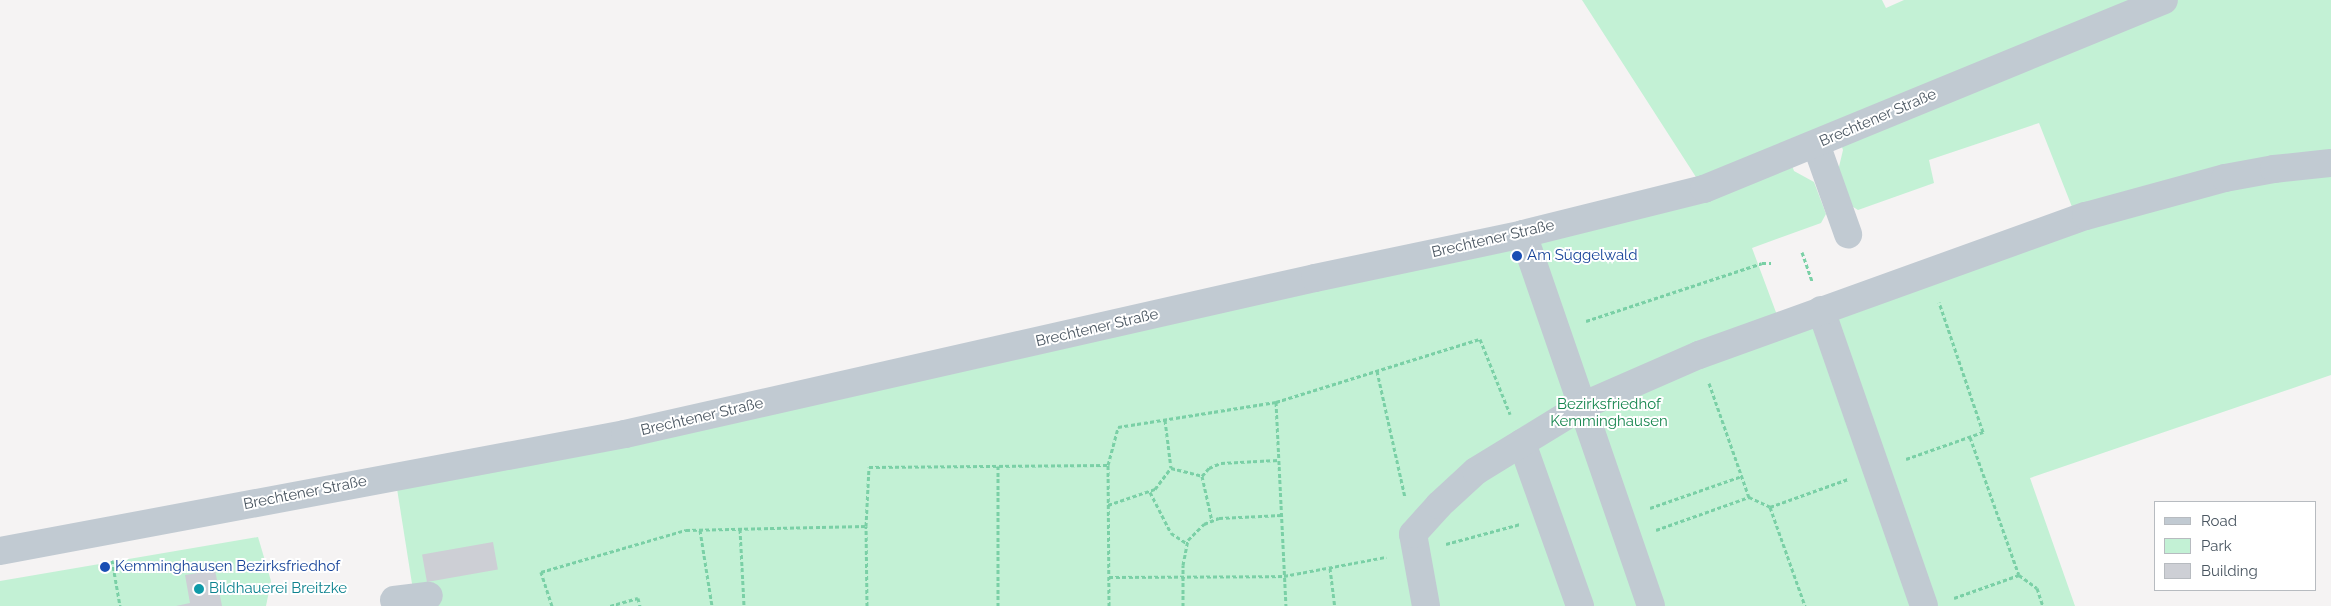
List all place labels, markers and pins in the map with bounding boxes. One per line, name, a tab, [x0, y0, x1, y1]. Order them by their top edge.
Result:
place label: Am Süggelwald	[1527, 247, 1638, 265]
marker: Am Süggelwald	[1511, 250, 1523, 262]
place label: Kemminghausen Bezirksfriedhof	[115, 558, 340, 576]
marker: Kemminghausen Bezirksfriedhof	[99, 561, 111, 573]
place label: Bildhauerei Breitzke	[209, 580, 347, 598]
marker: Bildhauerei Breitzke	[193, 583, 205, 595]

